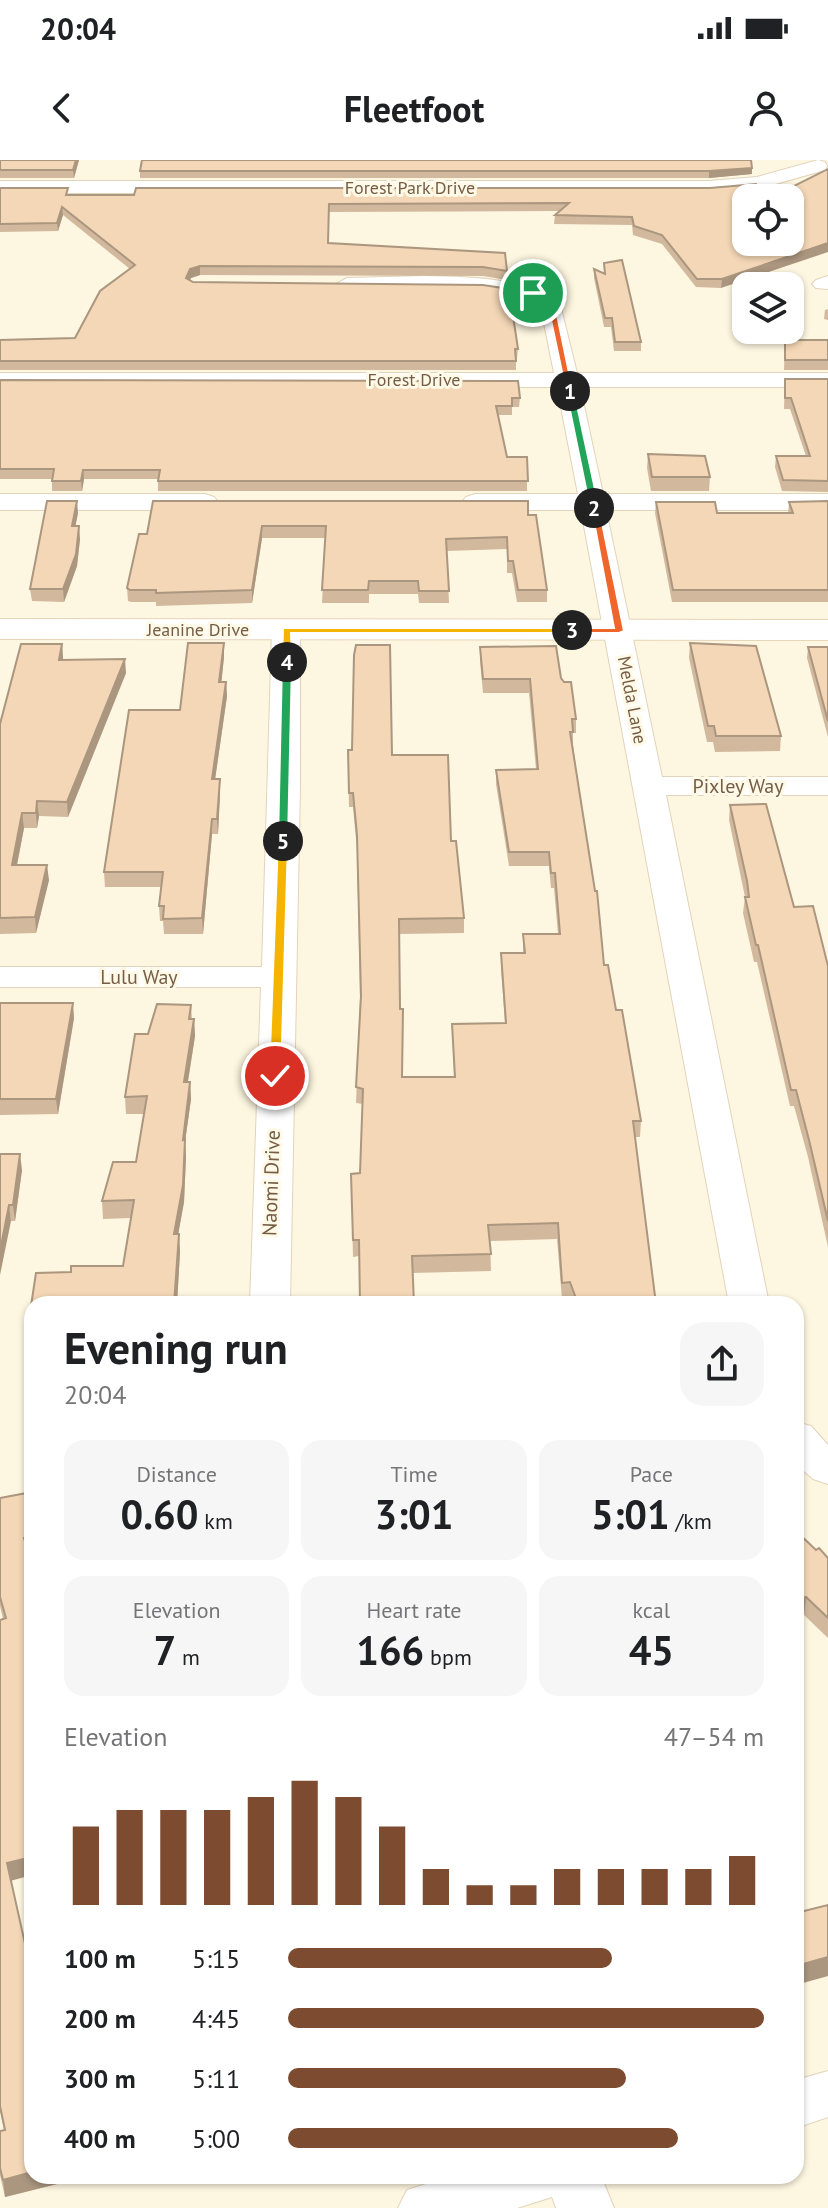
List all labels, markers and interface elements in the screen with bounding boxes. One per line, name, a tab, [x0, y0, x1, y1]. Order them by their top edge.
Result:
text: 20:04	[40, 9, 116, 48]
text: Fleetfoot	[344, 85, 484, 132]
icon: back	[40, 86, 84, 130]
icon: person	[744, 86, 788, 130]
street label: Forest Park Drive	[345, 176, 475, 199]
map controls	[732, 184, 804, 344]
button: locate	[732, 184, 804, 256]
pin	[499, 259, 567, 327]
icon: arrive	[511, 271, 555, 315]
button: layers	[732, 272, 804, 344]
street label: Forest Drive	[367, 368, 461, 391]
pin: 1	[550, 371, 590, 411]
text: 1	[564, 377, 576, 405]
pin: 2	[574, 488, 614, 528]
text: 2	[588, 494, 600, 522]
pin: 3	[552, 610, 592, 650]
text: 3	[566, 616, 578, 644]
street label: Jeanine Drive	[146, 618, 249, 641]
pin: 4	[267, 642, 307, 682]
text: 4	[281, 648, 293, 676]
street label: Melda Lane	[613, 654, 652, 746]
street label: Pixley Way	[693, 773, 784, 799]
pin: 5	[263, 821, 303, 861]
text: 5	[277, 827, 289, 855]
street label: Lulu Way	[100, 964, 178, 990]
pin	[241, 1042, 309, 1110]
icon: check	[253, 1054, 297, 1098]
street label: Naomi Drive	[256, 1130, 286, 1236]
text: Evening run	[64, 1319, 288, 1376]
button: share	[680, 1322, 764, 1406]
text: 20:04	[64, 1378, 126, 1411]
text: Distance	[136, 1460, 217, 1488]
text: Time	[390, 1460, 438, 1488]
text: Pace	[630, 1460, 673, 1488]
text: 0.60	[121, 1488, 198, 1540]
text: 3:01	[375, 1488, 453, 1540]
text: 5:01	[591, 1488, 670, 1540]
text: km	[198, 1507, 233, 1535]
text: /km	[670, 1507, 712, 1535]
text: Elevation	[133, 1596, 220, 1624]
text: Heart rate	[366, 1596, 462, 1624]
text: kcal	[633, 1596, 670, 1624]
text: 7	[153, 1624, 176, 1676]
text: 166	[356, 1624, 424, 1676]
text: 45	[629, 1624, 674, 1676]
text: m	[176, 1643, 200, 1671]
text: bpm	[424, 1643, 472, 1671]
text: Elevation	[64, 1720, 168, 1753]
text: 47–54 m	[664, 1720, 764, 1753]
text: 100 m	[64, 1942, 136, 1975]
text: 5:15	[192, 1942, 240, 1975]
text: 200 m	[64, 2002, 136, 2035]
text: 4:45	[192, 2002, 240, 2035]
text: 300 m	[64, 2062, 136, 2095]
text: 5:11	[192, 2062, 240, 2095]
text: 400 m	[64, 2122, 136, 2155]
text: 5:00	[192, 2122, 240, 2155]

